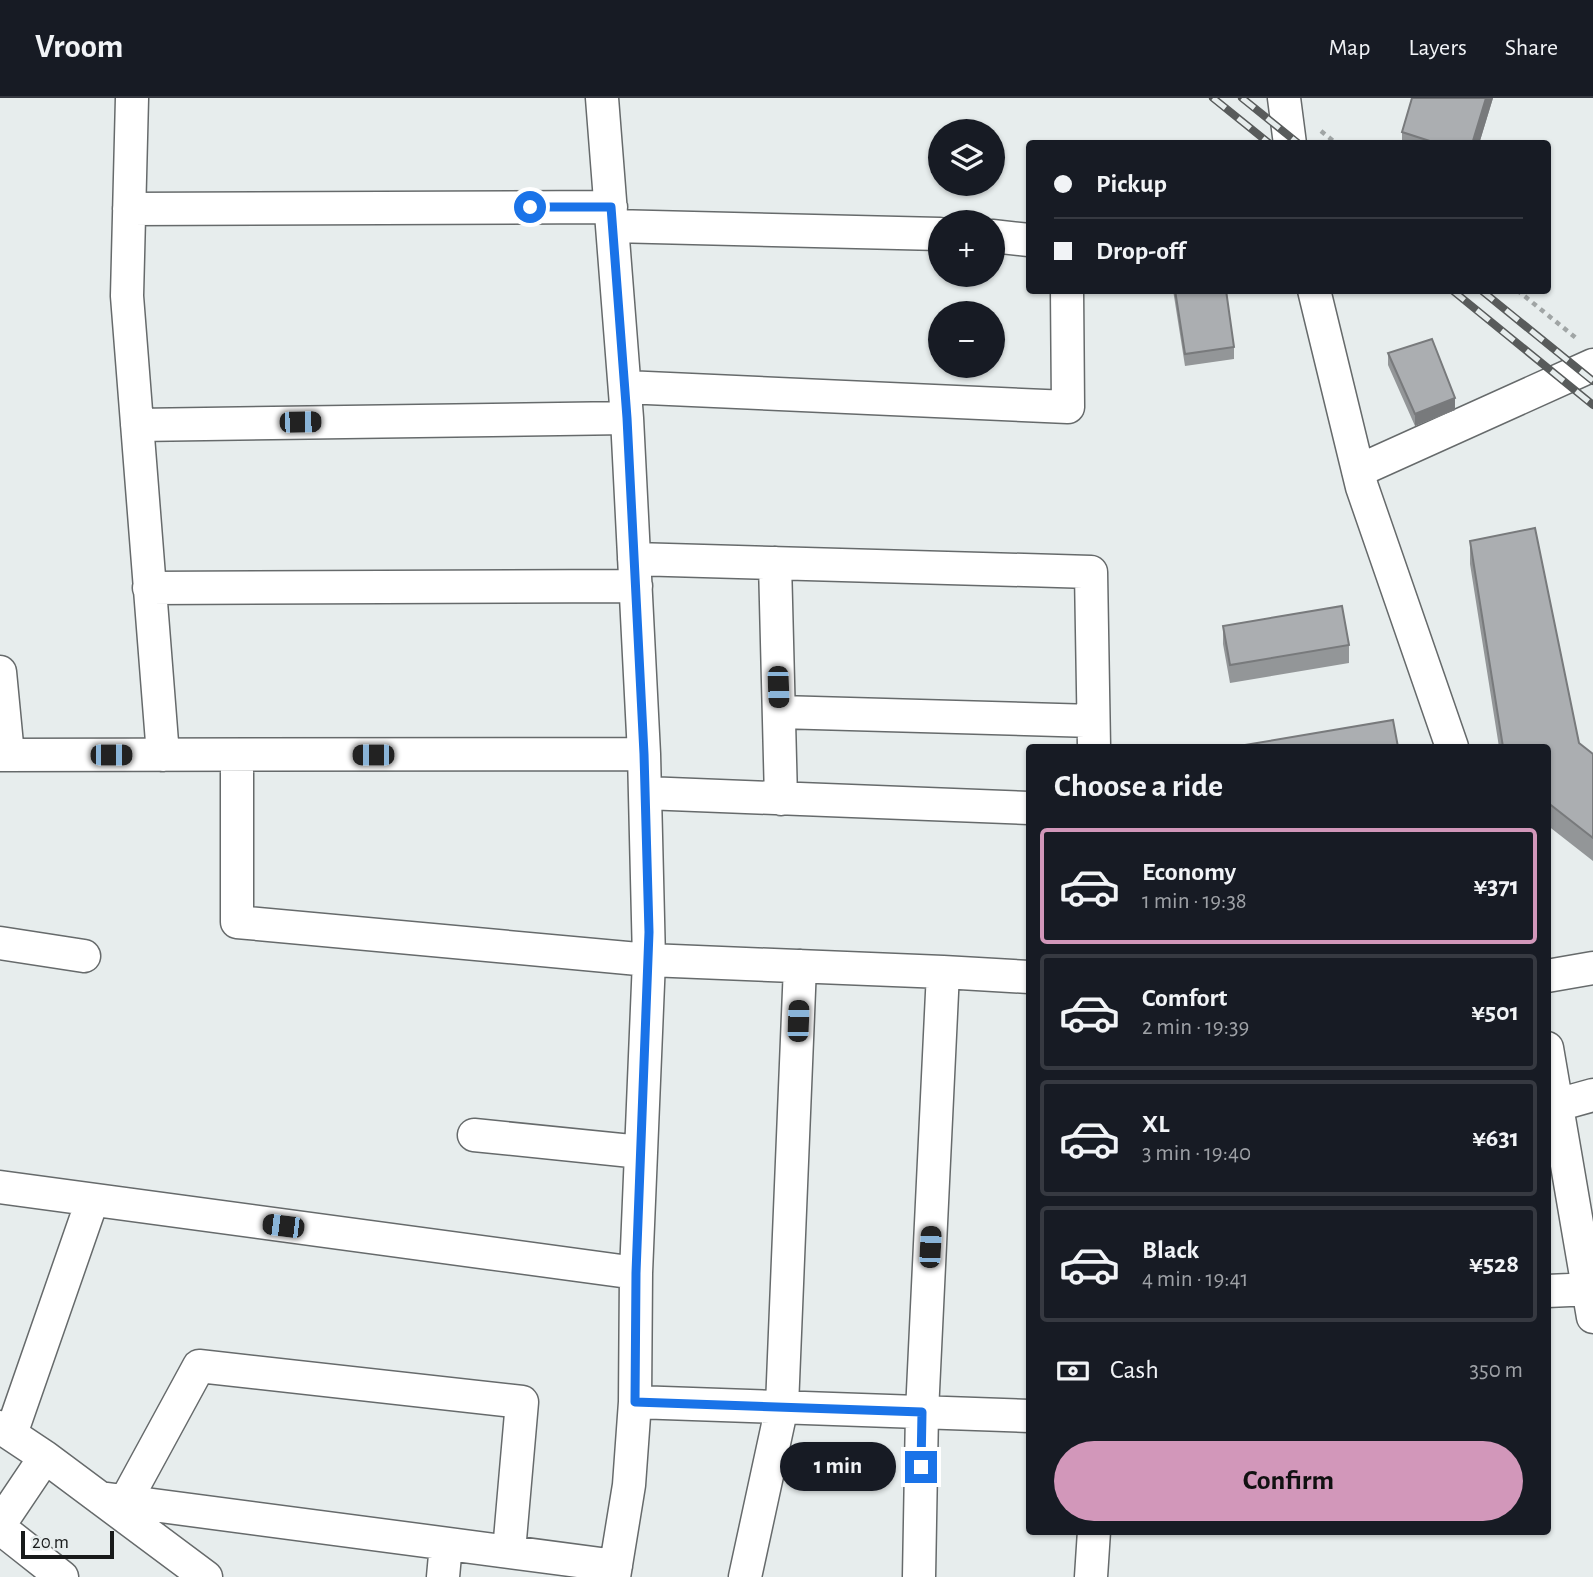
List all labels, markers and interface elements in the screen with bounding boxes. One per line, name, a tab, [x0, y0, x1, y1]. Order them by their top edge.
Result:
text: Vroom	[35, 31, 123, 64]
text: Map	[1328, 36, 1370, 60]
text: Layers	[1408, 36, 1467, 60]
text: Share	[1505, 36, 1558, 60]
map controls	[928, 119, 1005, 378]
button: layers	[928, 119, 1005, 196]
text: Pickup	[1096, 171, 1167, 197]
route start	[514, 191, 546, 223]
button: +	[928, 210, 1005, 287]
text: Drop-off	[1096, 238, 1185, 264]
button: −	[928, 301, 1005, 378]
car	[279, 411, 322, 433]
car	[767, 666, 790, 708]
car	[91, 745, 133, 766]
car	[353, 745, 395, 766]
text: Choose a ride	[1054, 770, 1223, 802]
icon: car	[1058, 855, 1121, 918]
text: Economy	[1142, 859, 1236, 885]
text: ¥371	[1474, 873, 1519, 899]
text: 1 min · 19:38	[1142, 890, 1247, 913]
icon: car	[1058, 981, 1121, 1044]
text: Comfort	[1142, 985, 1227, 1011]
text: ¥501	[1471, 999, 1519, 1025]
car	[787, 1000, 810, 1042]
text: 2 min · 19:39	[1142, 1016, 1249, 1039]
icon: car	[1058, 1107, 1121, 1170]
text: XL	[1142, 1111, 1169, 1137]
text: ¥631	[1472, 1125, 1519, 1151]
text: 3 min · 19:40	[1142, 1142, 1251, 1165]
car	[261, 1213, 306, 1239]
car	[919, 1225, 942, 1269]
icon: car	[1058, 1233, 1121, 1296]
text: Black	[1142, 1237, 1199, 1263]
text: ¥528	[1469, 1251, 1519, 1277]
text: 4 min · 19:41	[1142, 1268, 1249, 1291]
icon: cash	[1054, 1352, 1092, 1390]
text: Cash	[1110, 1357, 1159, 1383]
text: 350 m	[1470, 1359, 1523, 1382]
button: Confirm	[1054, 1441, 1523, 1521]
callout: 1 min	[781, 1442, 897, 1492]
route end	[905, 1451, 937, 1483]
text: 1 min	[814, 1455, 862, 1478]
scale bar	[21, 1528, 114, 1560]
text: 20 m	[32, 1533, 69, 1552]

